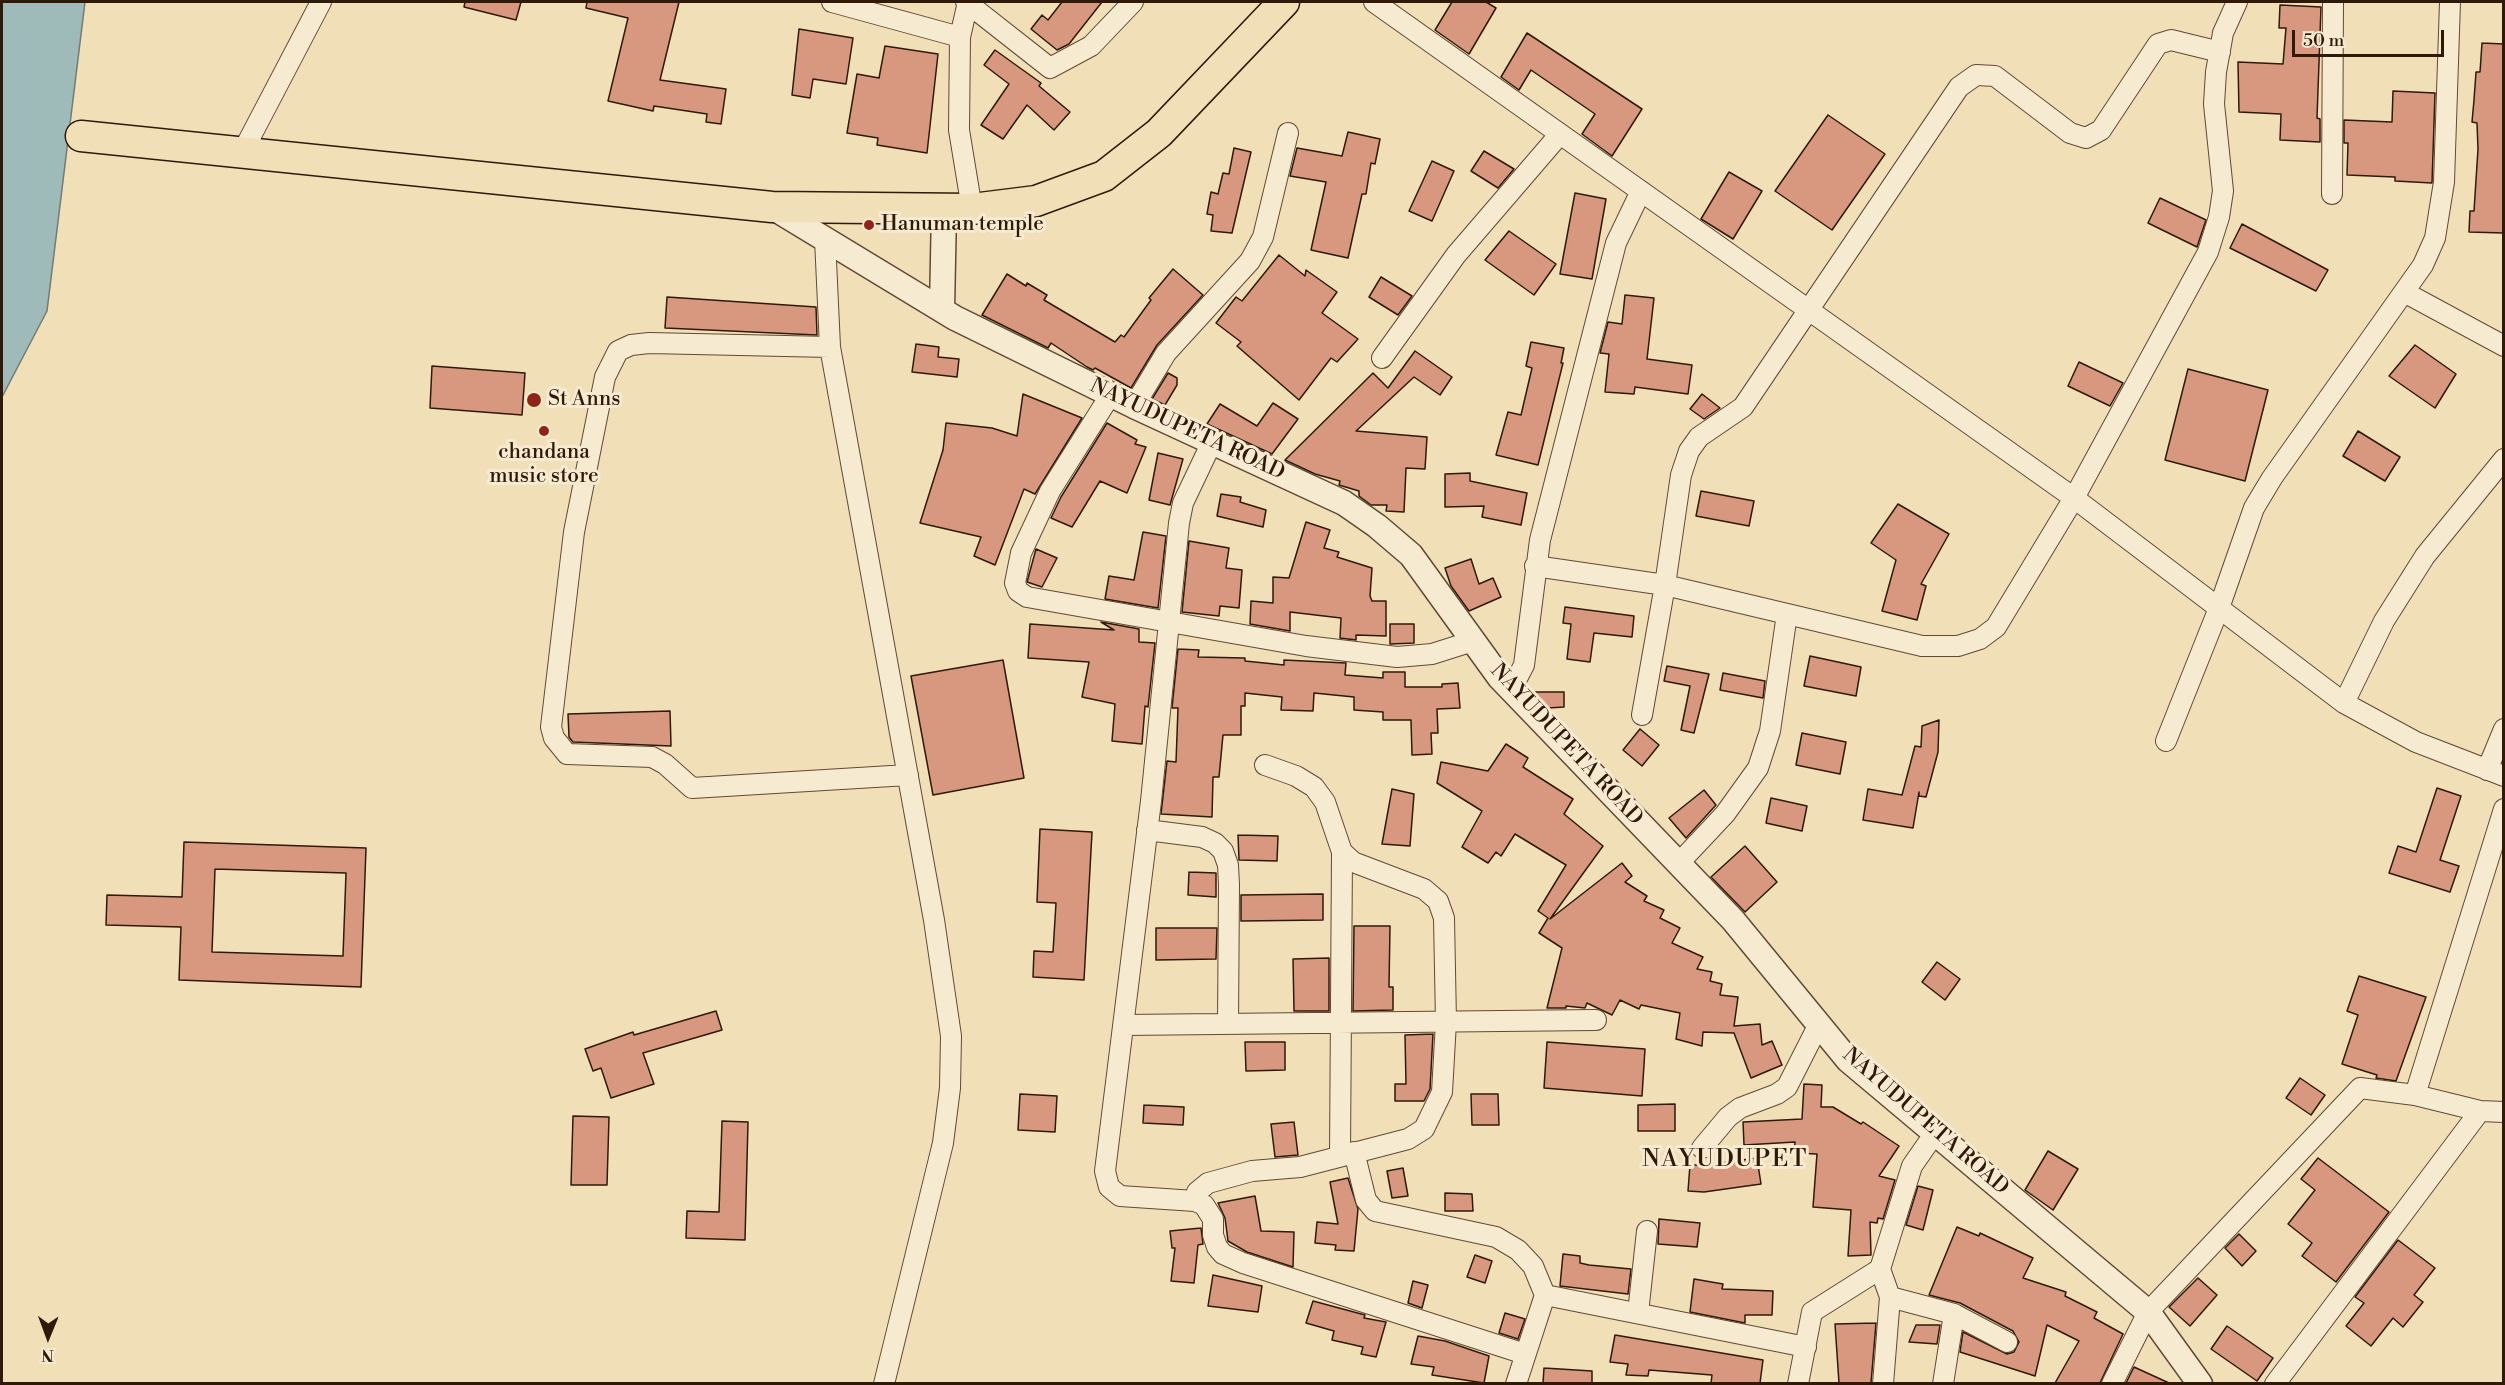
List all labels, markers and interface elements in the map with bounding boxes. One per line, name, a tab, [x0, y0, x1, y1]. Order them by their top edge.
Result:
scale bar	[2295, 18, 2446, 56]
text: 50 m	[2303, 29, 2344, 52]
place label: Hanuman temple	[881, 212, 1044, 238]
marker: Hanuman temple	[862, 218, 876, 232]
street label: NAYUDUPETA ROAD	[1086, 374, 1288, 486]
place label: St Anns	[548, 387, 620, 413]
marker: St Anns	[525, 391, 543, 409]
marker: chandana music store	[537, 424, 551, 438]
place label: chandana music store	[489, 440, 599, 490]
street label: NAYUDUPETA ROAD	[1485, 659, 1647, 831]
street label: NAYUDUPETA ROAD	[1837, 1043, 2013, 1201]
district label: NAYUDUPET	[1642, 1146, 1808, 1174]
north arrow	[18, 1307, 78, 1367]
text: N	[41, 1345, 54, 1365]

